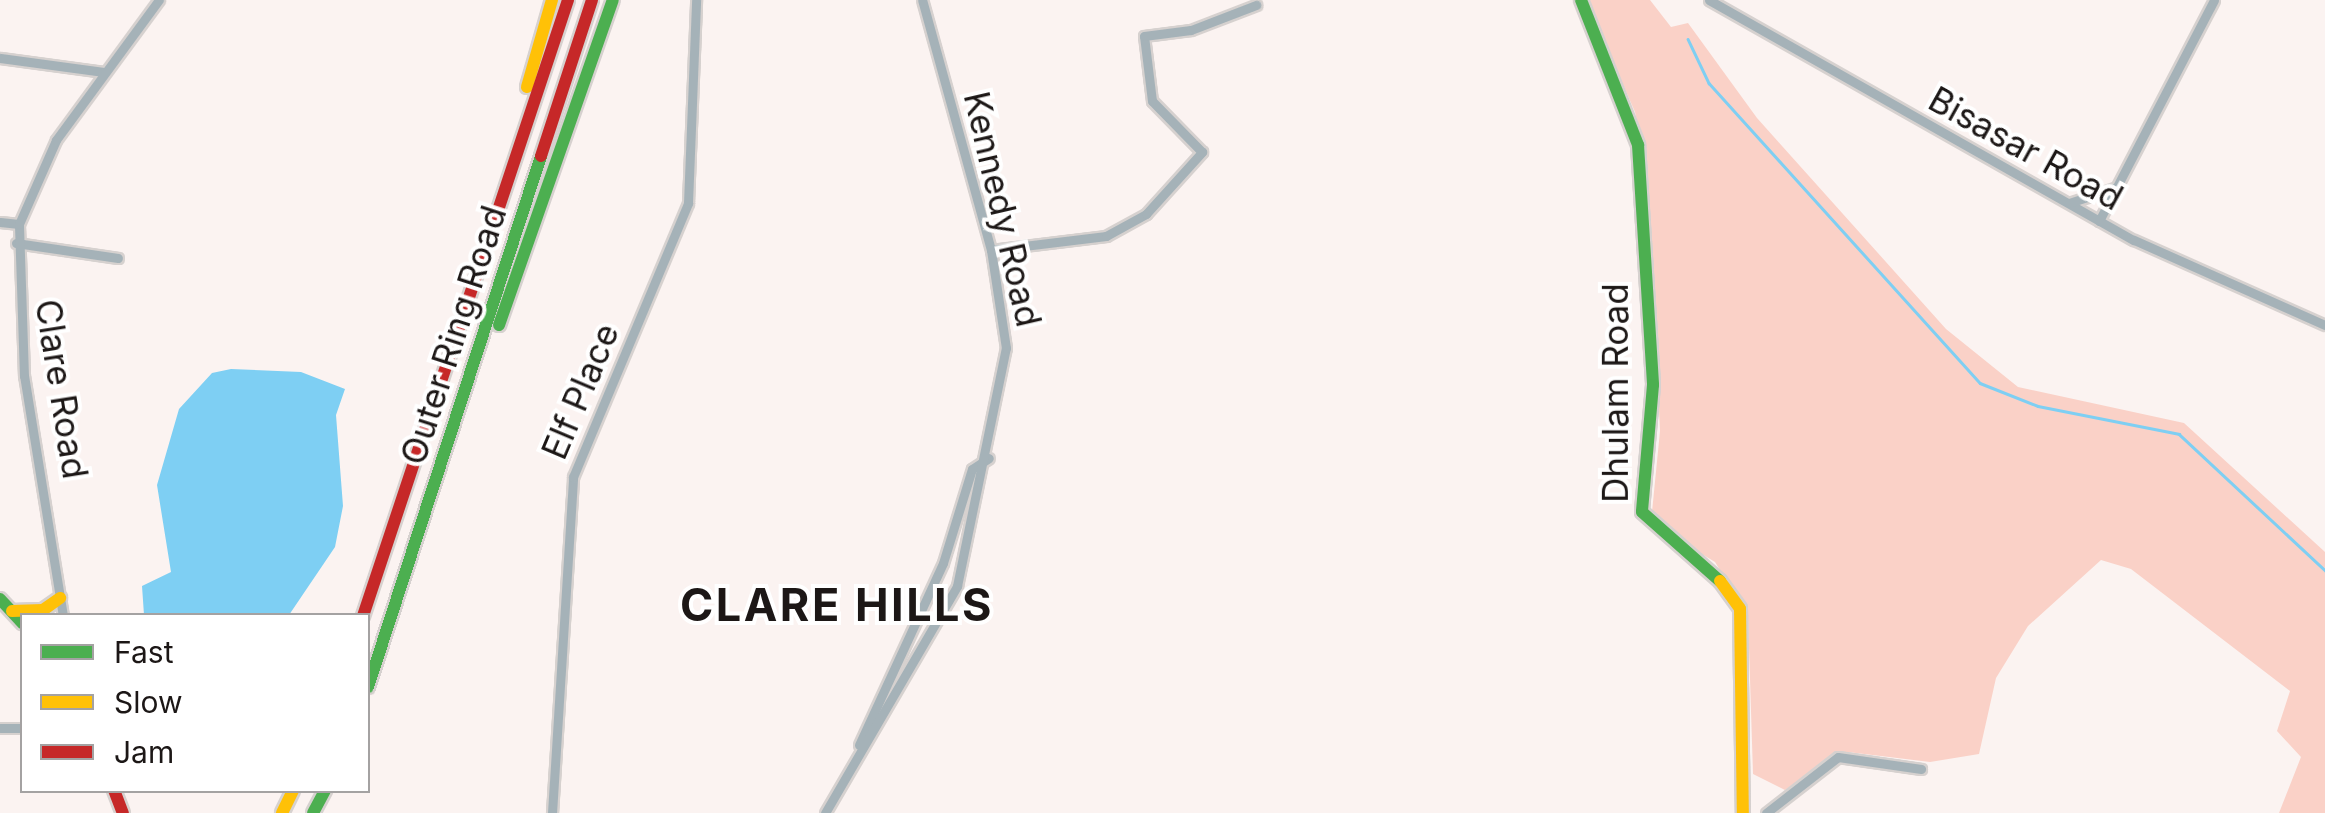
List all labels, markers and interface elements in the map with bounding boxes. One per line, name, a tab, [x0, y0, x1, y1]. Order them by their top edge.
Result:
street label: Bisasar Road	[1922, 77, 2130, 219]
street label: Kennedy Road	[956, 87, 1050, 331]
street label: Outer Ring Road	[391, 200, 515, 470]
street label: Dhulam Road	[1594, 283, 1636, 503]
street label: Clare Road	[27, 296, 97, 482]
street label: Elf Place	[533, 317, 627, 465]
district label: CLARE HILLS	[680, 578, 994, 632]
legend	[20, 613, 370, 793]
text: Fast	[114, 634, 173, 670]
text: Slow	[114, 684, 183, 720]
text: Jam	[114, 734, 174, 770]

